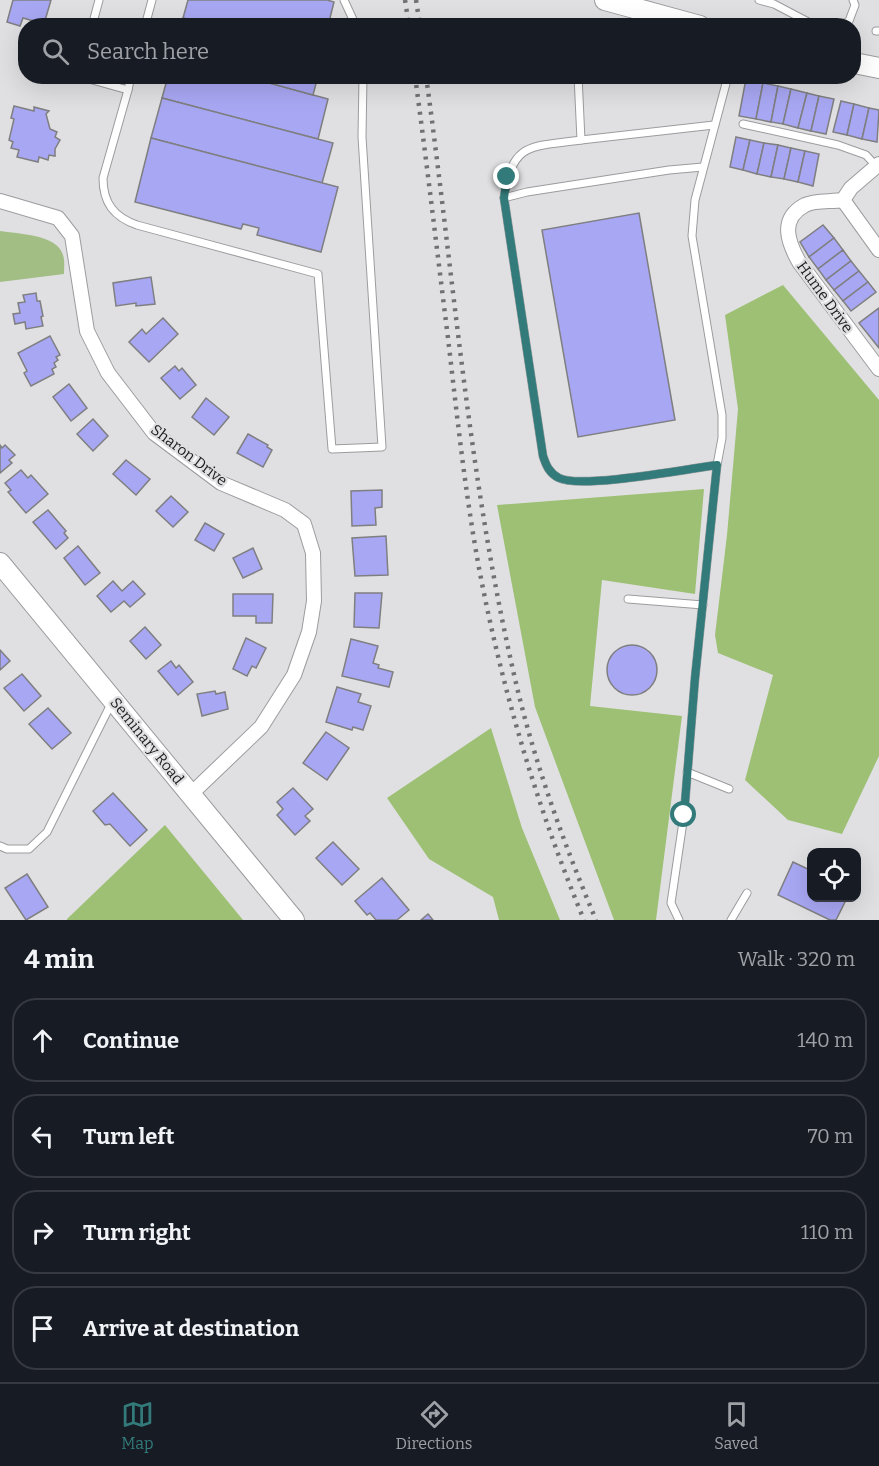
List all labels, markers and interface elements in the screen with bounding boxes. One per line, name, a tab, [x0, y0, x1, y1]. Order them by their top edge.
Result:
search box	[18, 18, 861, 84]
icon: search	[39, 35, 72, 68]
text: Search here	[87, 38, 209, 65]
route end	[493, 163, 519, 189]
street label: Hume Drive	[793, 258, 857, 336]
street label: Sharon Drive	[147, 420, 231, 490]
street label: Seminary Road	[106, 694, 188, 788]
route start	[670, 801, 696, 827]
map controls	[807, 848, 861, 902]
button: locate	[807, 848, 861, 902]
text: 4 min	[24, 944, 94, 975]
text: Walk · 320 m	[738, 947, 855, 971]
icon: ahead	[26, 1024, 59, 1057]
text: Continue	[83, 1027, 179, 1054]
text: 140 m	[797, 1028, 853, 1052]
icon: left	[26, 1120, 59, 1153]
text: Turn left	[83, 1123, 175, 1150]
text: 70 m	[807, 1124, 853, 1148]
icon: right	[26, 1216, 59, 1249]
text: Turn right	[83, 1219, 191, 1246]
text: 110 m	[801, 1220, 853, 1244]
icon: arrive	[26, 1312, 59, 1345]
text: Arrive at destination	[83, 1315, 299, 1342]
tab: Map	[121, 1398, 154, 1453]
tab: Directions	[396, 1398, 473, 1453]
tab: Saved	[714, 1398, 758, 1453]

